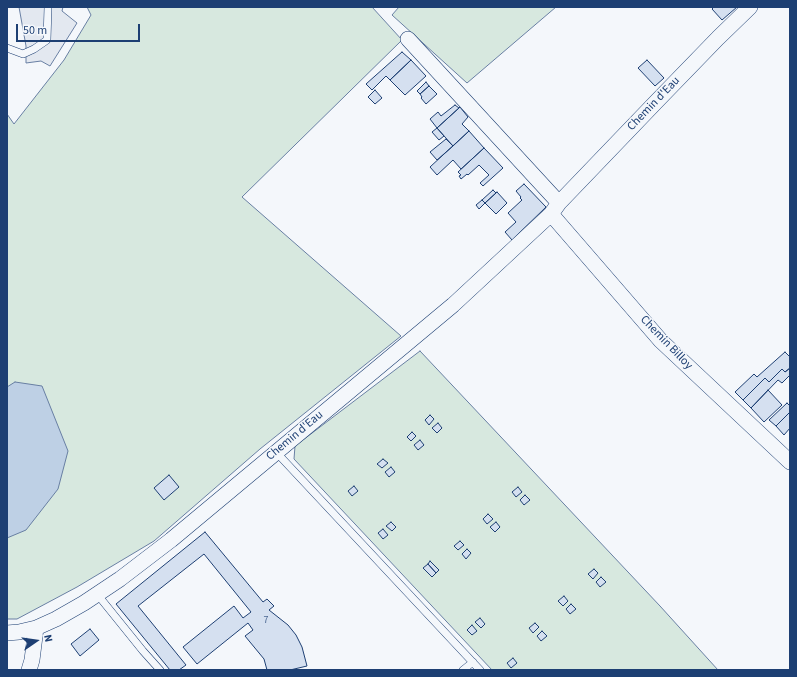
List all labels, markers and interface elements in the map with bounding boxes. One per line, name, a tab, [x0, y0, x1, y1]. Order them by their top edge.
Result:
scale bar	[18, 16, 142, 42]
text: 50 m	[23, 22, 47, 39]
street label: Chemin d'Eau	[625, 74, 683, 134]
street label: Chemin Billoy	[637, 313, 695, 373]
street label: Chemin d'Eau	[264, 408, 326, 464]
house number: 7	[264, 615, 268, 627]
north arrow	[16, 621, 56, 661]
text: N	[40, 633, 56, 643]

